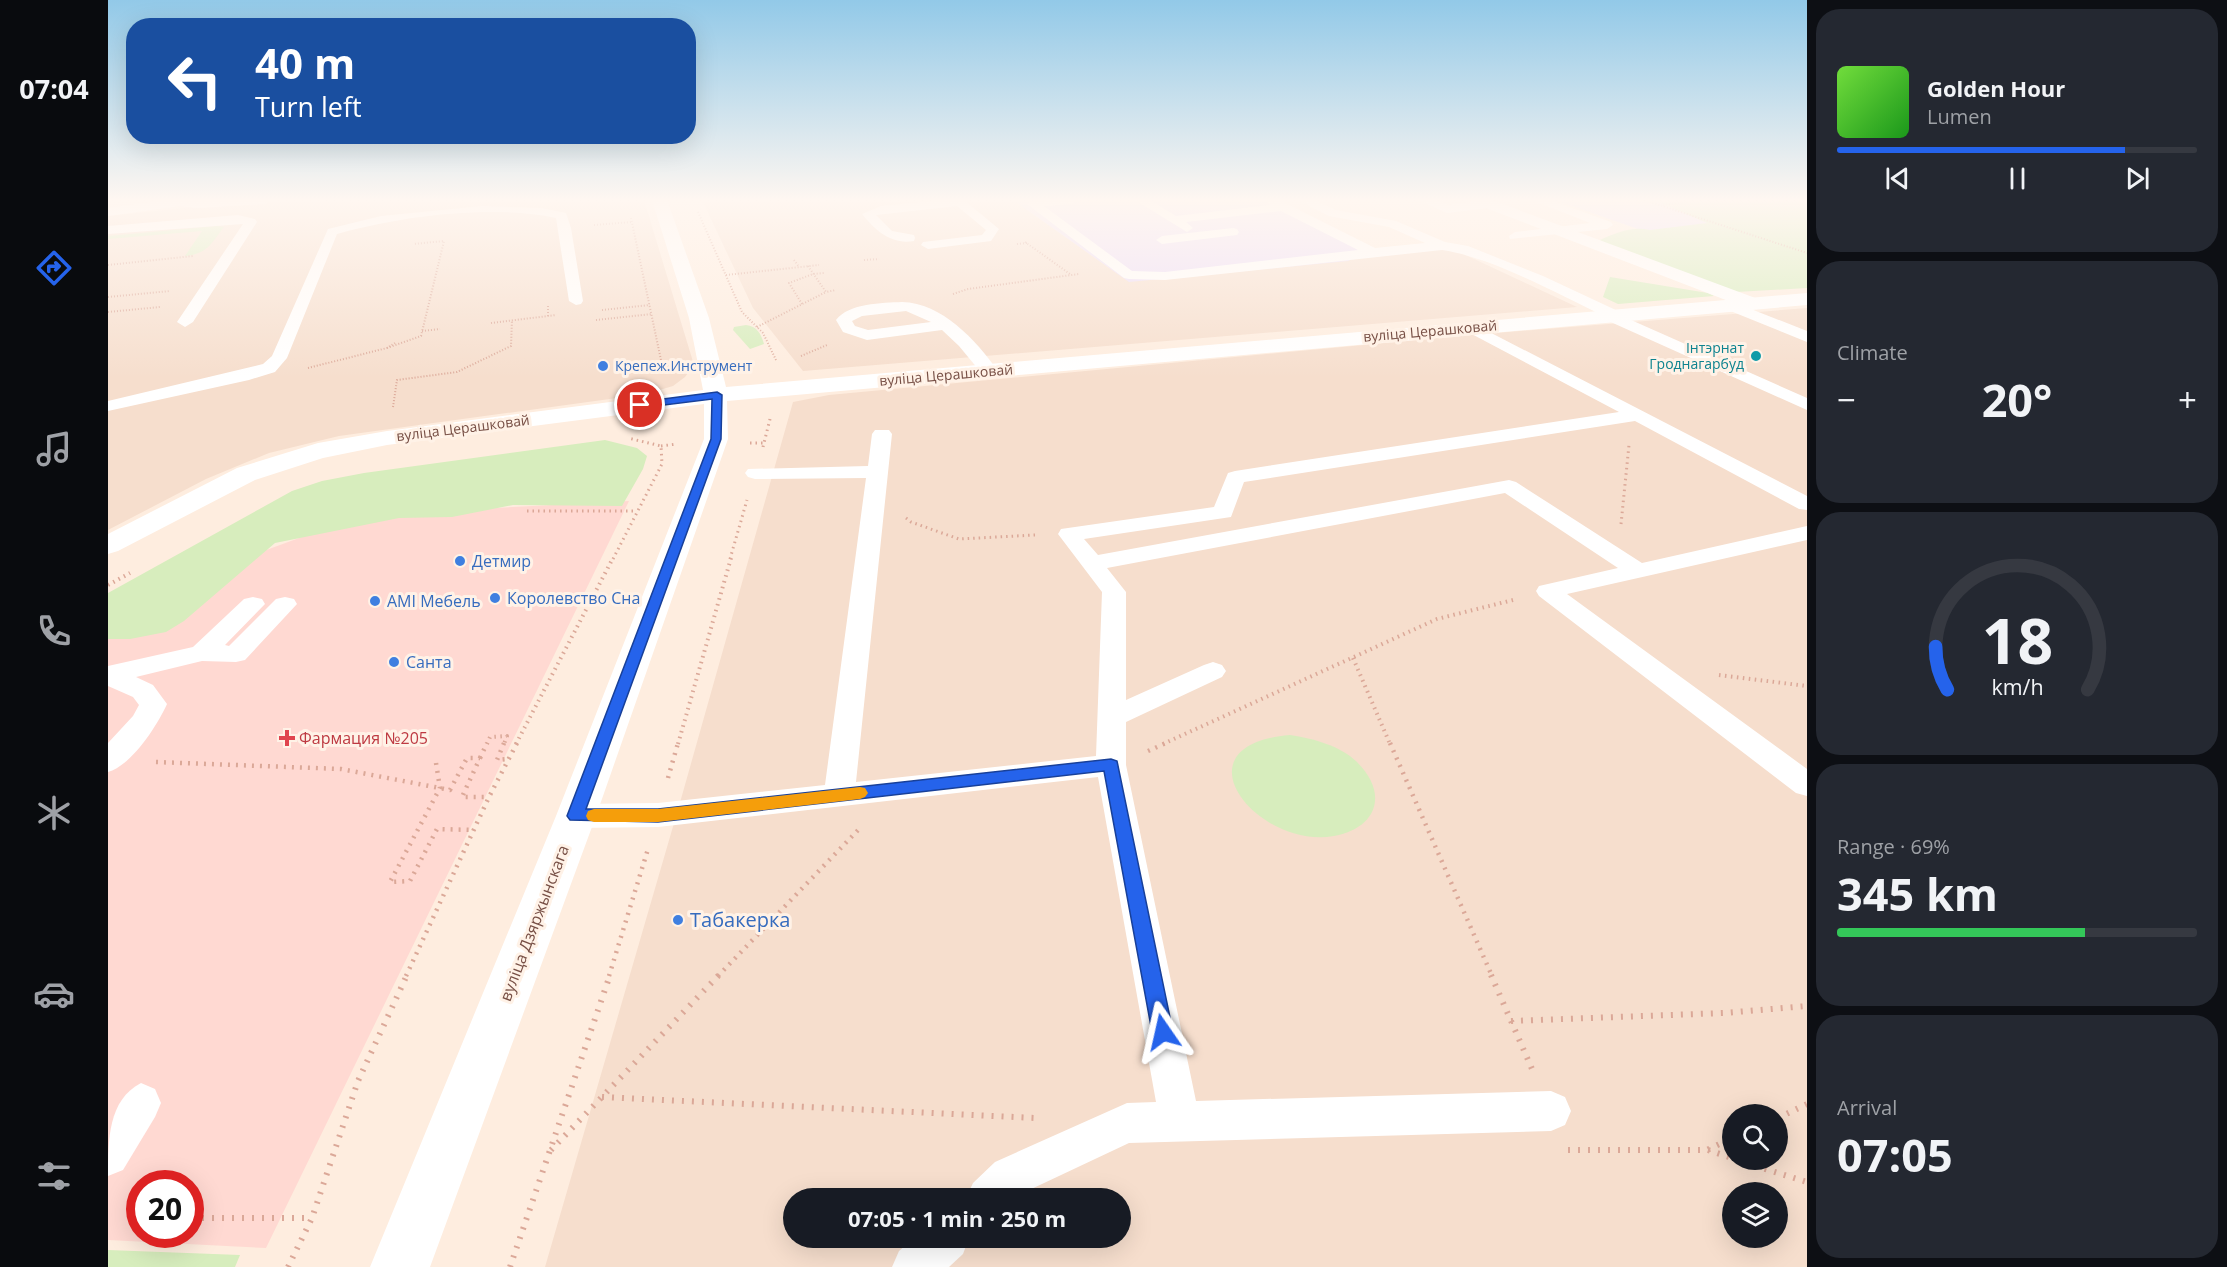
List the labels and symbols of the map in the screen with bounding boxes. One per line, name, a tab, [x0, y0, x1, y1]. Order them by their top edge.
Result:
street label: вуліца Церашковай	[1362, 315, 1498, 346]
place label: Інтэрнат Гроднагарбуд	[1649, 338, 1744, 373]
marker: Інтэрнат Гроднагарбуд	[1749, 349, 1763, 363]
place label: Крепеж.Инструмент	[615, 356, 753, 375]
marker: Крепеж.Инструмент	[596, 359, 610, 373]
street label: вуліца Церашковай	[878, 359, 1014, 390]
pin	[614, 379, 665, 430]
street label: вуліца Церашковай	[395, 410, 531, 445]
place label: Детмир	[472, 550, 531, 572]
marker: Детмир	[453, 554, 467, 568]
place label: Королевство Сна	[507, 587, 640, 609]
place label: AMI Мебель	[387, 590, 481, 612]
marker: Королевство Сна	[488, 591, 502, 605]
marker: AMI Мебель	[368, 594, 382, 608]
place label: Санта	[406, 651, 452, 673]
marker: Санта	[387, 655, 401, 669]
place label: Фармация №205	[299, 727, 428, 749]
marker: Фармация №205	[280, 731, 294, 745]
street label: вуліца Дзяржынскага	[494, 842, 574, 1004]
place label: Табакерка	[690, 906, 790, 933]
marker: Табакерка	[671, 913, 685, 927]
position arrow	[1131, 1000, 1195, 1064]
speed limit sign: 20	[126, 1170, 204, 1248]

